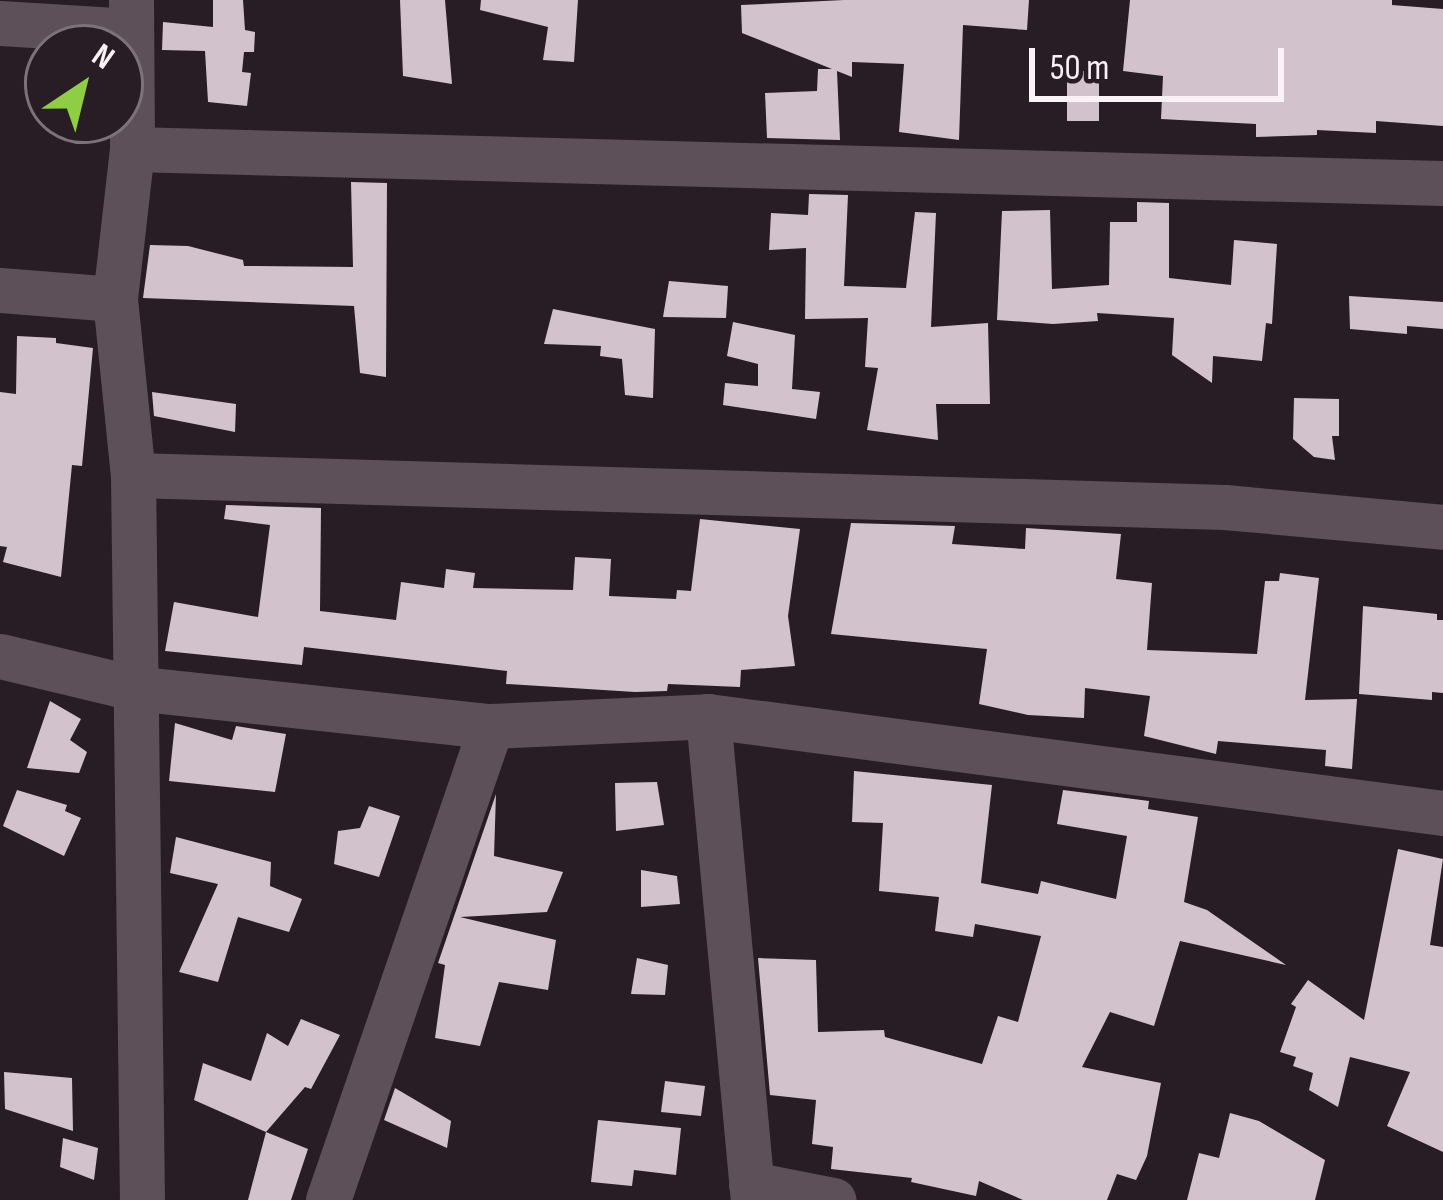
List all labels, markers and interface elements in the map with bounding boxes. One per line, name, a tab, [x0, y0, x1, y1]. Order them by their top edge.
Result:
north arrow	[24, 24, 144, 144]
scale bar	[1035, 24, 1290, 98]
text: N	[84, 36, 122, 78]
text: 50 m	[1050, 47, 1109, 90]

